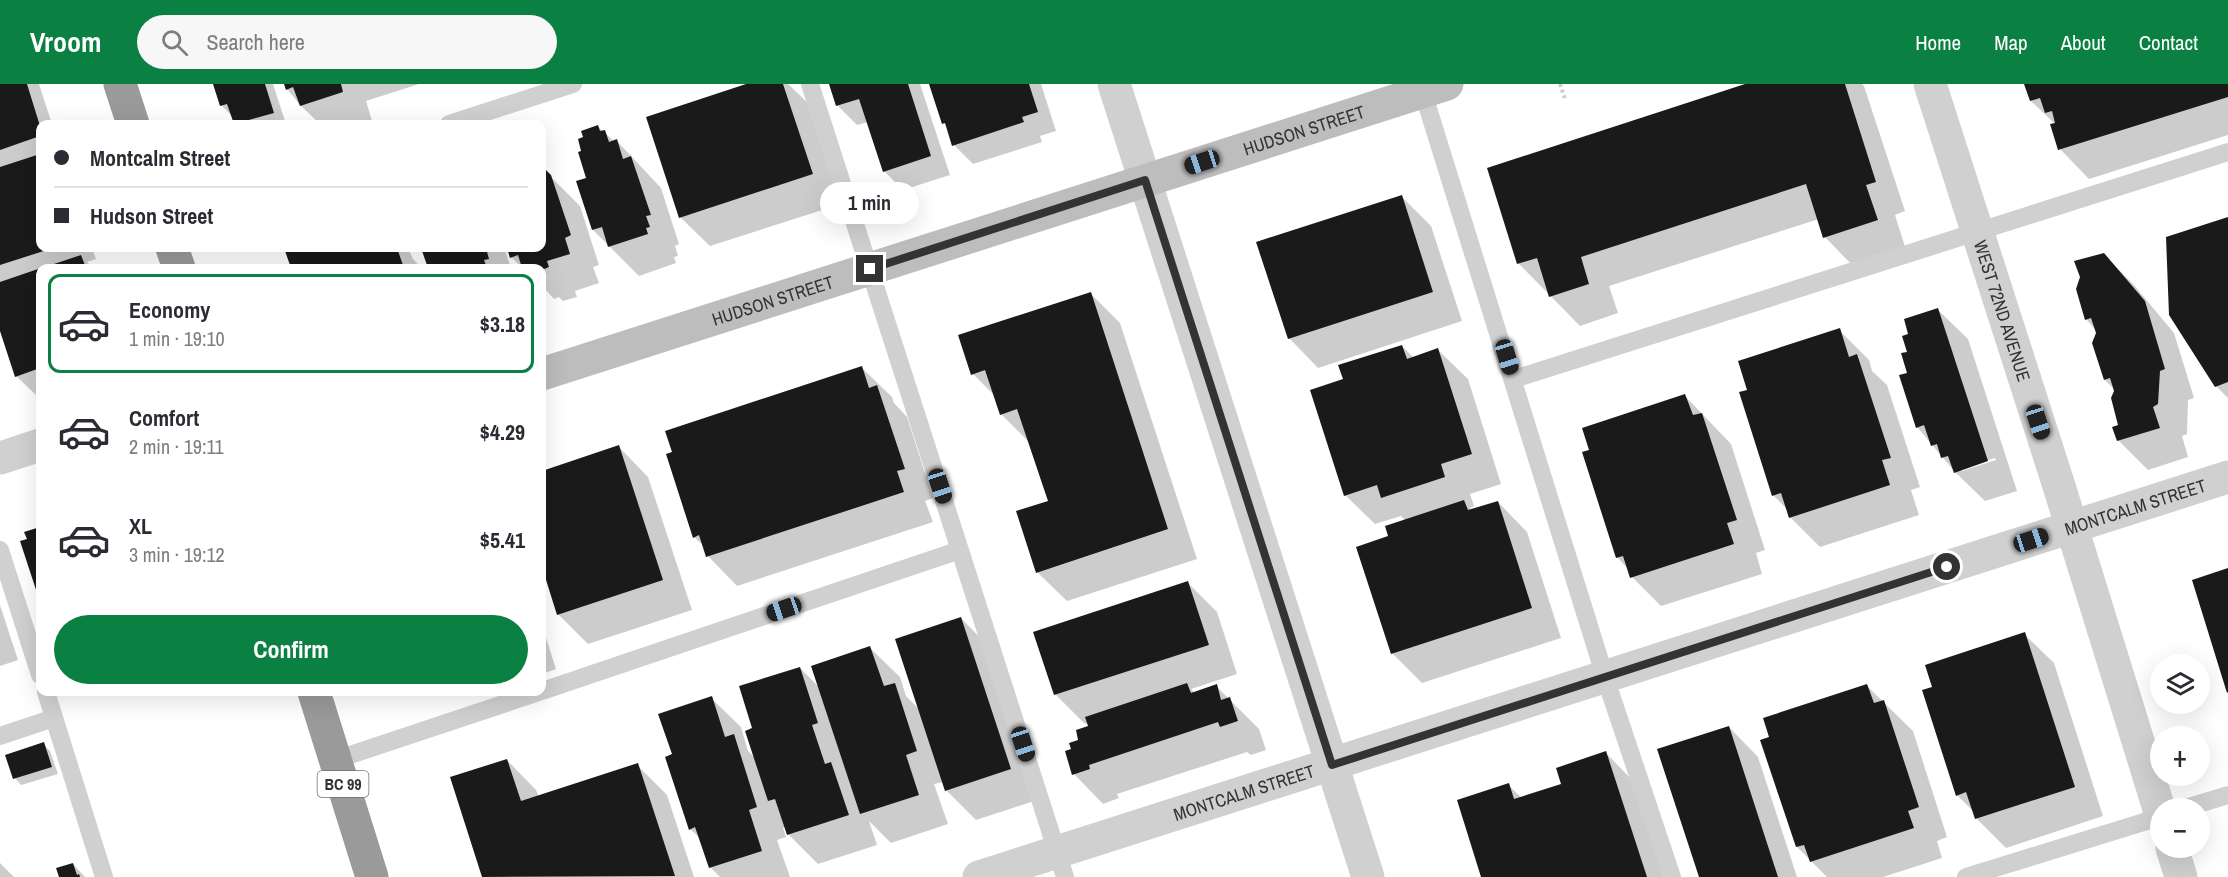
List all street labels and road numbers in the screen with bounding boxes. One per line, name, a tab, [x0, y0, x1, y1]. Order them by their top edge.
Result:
street label: HUDSON STREET	[1240, 99, 1368, 161]
street label: WEST 72ND AVENUE	[1968, 237, 2037, 385]
street label: HUDSON STREET	[708, 269, 836, 331]
street label: MONTCALM STREET	[2061, 472, 2209, 541]
street label: MONTCALM STREET	[1170, 758, 1318, 827]
road number: BC 99	[318, 771, 368, 797]

